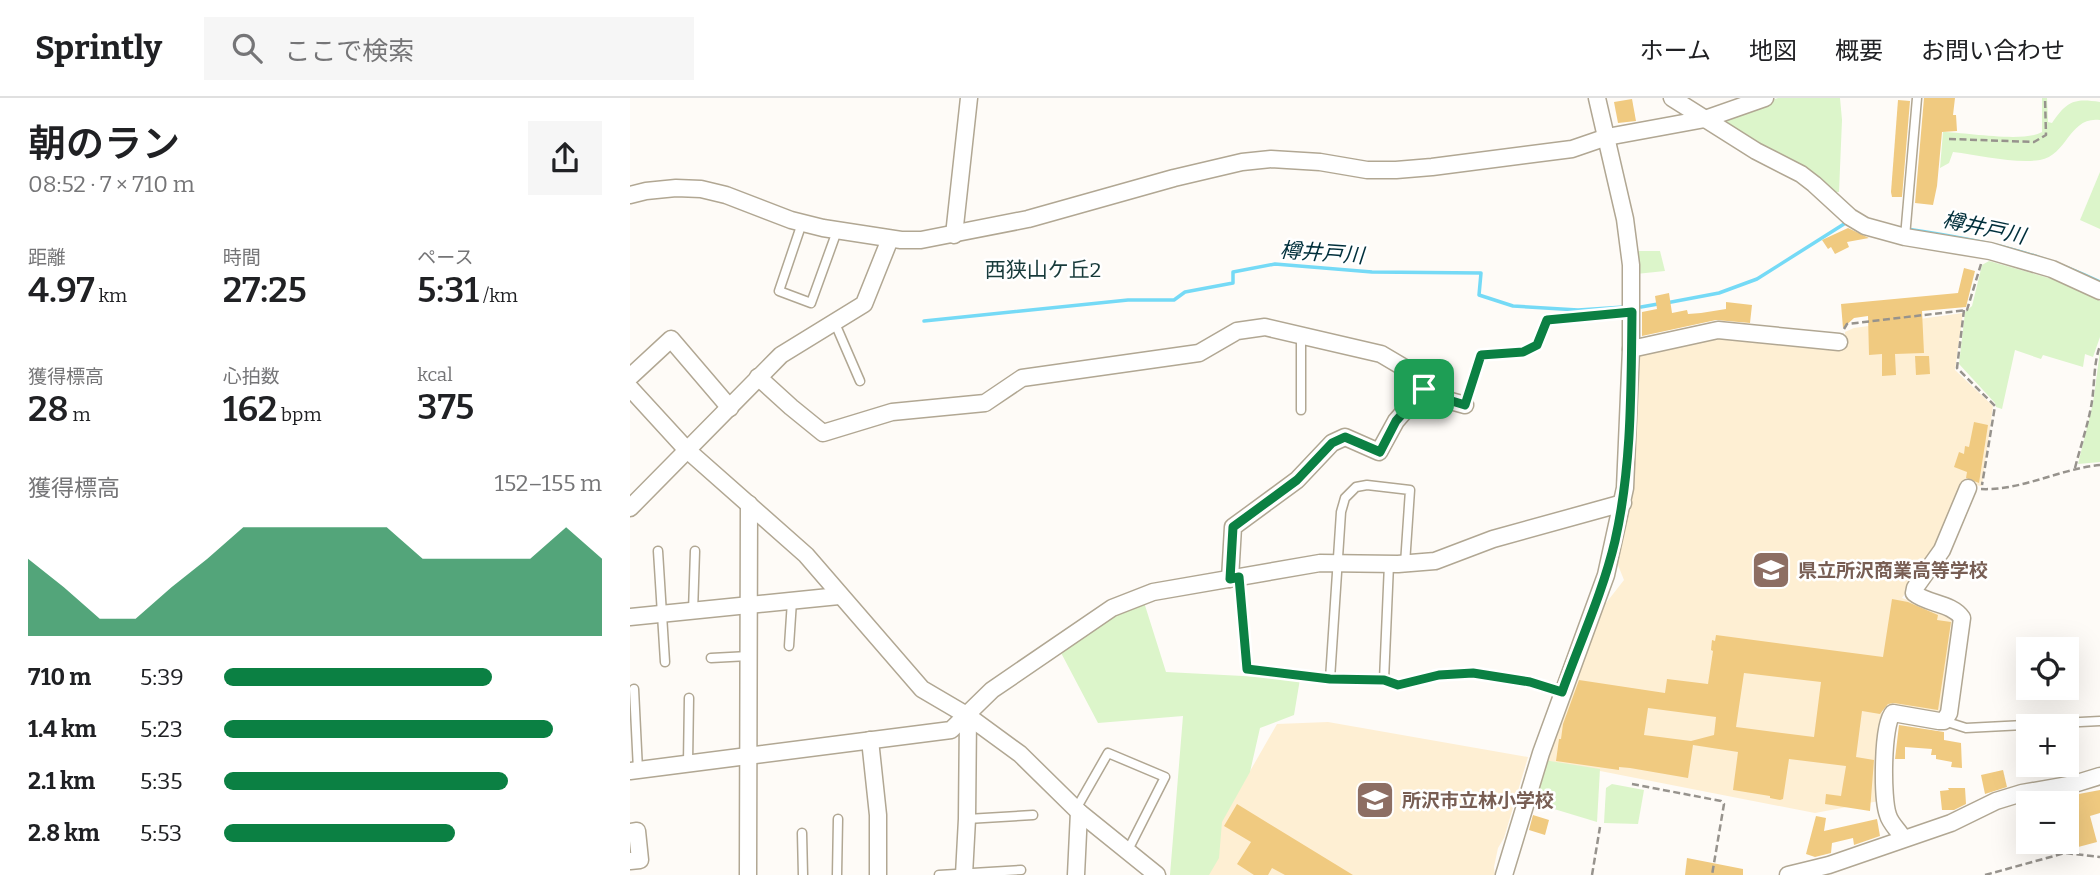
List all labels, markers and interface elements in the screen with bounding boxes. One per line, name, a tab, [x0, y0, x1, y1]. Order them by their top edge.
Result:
search box	[204, 17, 694, 80]
text: Sprintly	[35, 28, 162, 68]
icon: search	[228, 29, 266, 67]
text: ここで検索	[284, 36, 414, 67]
text: ホーム	[1640, 37, 1711, 65]
text: 地図	[1749, 37, 1797, 65]
text: 概要	[1835, 37, 1883, 65]
text: お問い合わせ	[1921, 37, 2065, 65]
text: 朝のラン	[28, 121, 180, 167]
button: share	[528, 121, 602, 195]
text: 08:52 · 7 × 710 m	[28, 170, 195, 198]
water label: 樽井戸川	[1940, 207, 2030, 250]
water label: 樽井戸川	[1279, 237, 1367, 269]
text: 距離	[28, 246, 66, 269]
text: 時間	[223, 246, 261, 269]
text: ペース	[417, 246, 473, 269]
district label: 西狭山ケ丘2	[985, 257, 1101, 283]
text: 4.97	[28, 269, 95, 311]
text: 27:25	[223, 269, 307, 311]
text: 5:31	[417, 269, 479, 311]
text: km	[95, 284, 127, 307]
text: /km	[479, 284, 518, 307]
pin	[1394, 359, 1454, 419]
text: kcal	[417, 363, 453, 386]
text: 獲得標高	[28, 365, 104, 388]
text: 心拍数	[223, 365, 280, 388]
icon: arrive	[1405, 370, 1443, 408]
text: 375	[417, 386, 474, 428]
text: 28	[28, 388, 69, 430]
text: 162	[223, 388, 277, 430]
text: m	[69, 403, 91, 426]
text: bpm	[277, 403, 322, 426]
text: 152–155 m	[495, 469, 602, 497]
text: 獲得標高	[28, 474, 120, 502]
school or university icon: 県立所沢商業高等学校	[1750, 549, 1792, 591]
place label: 県立所沢商業高等学校	[1798, 559, 1988, 582]
map controls	[2016, 637, 2079, 854]
button: locate	[2016, 637, 2079, 700]
text: 710 m	[28, 663, 91, 691]
text: 5:39	[140, 663, 184, 691]
button: +	[2016, 714, 2079, 777]
text: 1.4 km	[28, 715, 96, 743]
text: 5:23	[140, 715, 183, 743]
text: 2.1 km	[28, 767, 95, 795]
text: 5:35	[140, 767, 183, 795]
school or university icon: 所沢市立林小学校	[1354, 779, 1396, 821]
place label: 所沢市立林小学校	[1402, 789, 1554, 812]
button: −	[2016, 791, 2079, 854]
text: 2.8 km	[28, 819, 100, 847]
text: 5:53	[140, 819, 182, 847]

